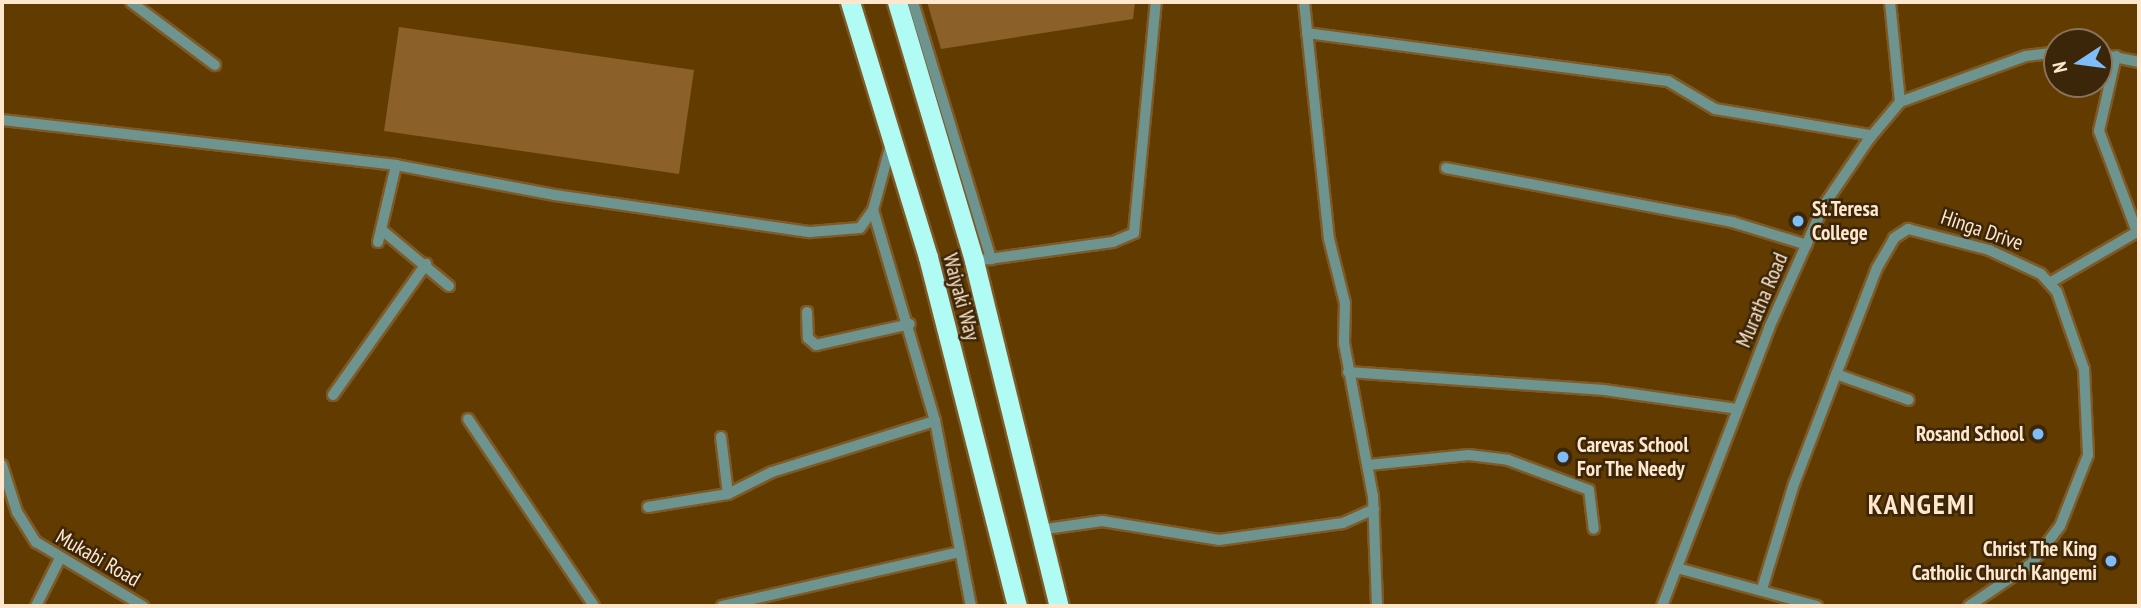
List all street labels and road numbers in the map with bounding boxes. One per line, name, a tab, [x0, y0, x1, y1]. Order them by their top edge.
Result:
street label: Hinga Drive	[1938, 204, 2026, 256]
street label: Muratha Road	[1731, 249, 1793, 351]
street label: Waiyaki Way	[937, 251, 985, 343]
street label: Mukabi Road	[51, 524, 145, 592]

